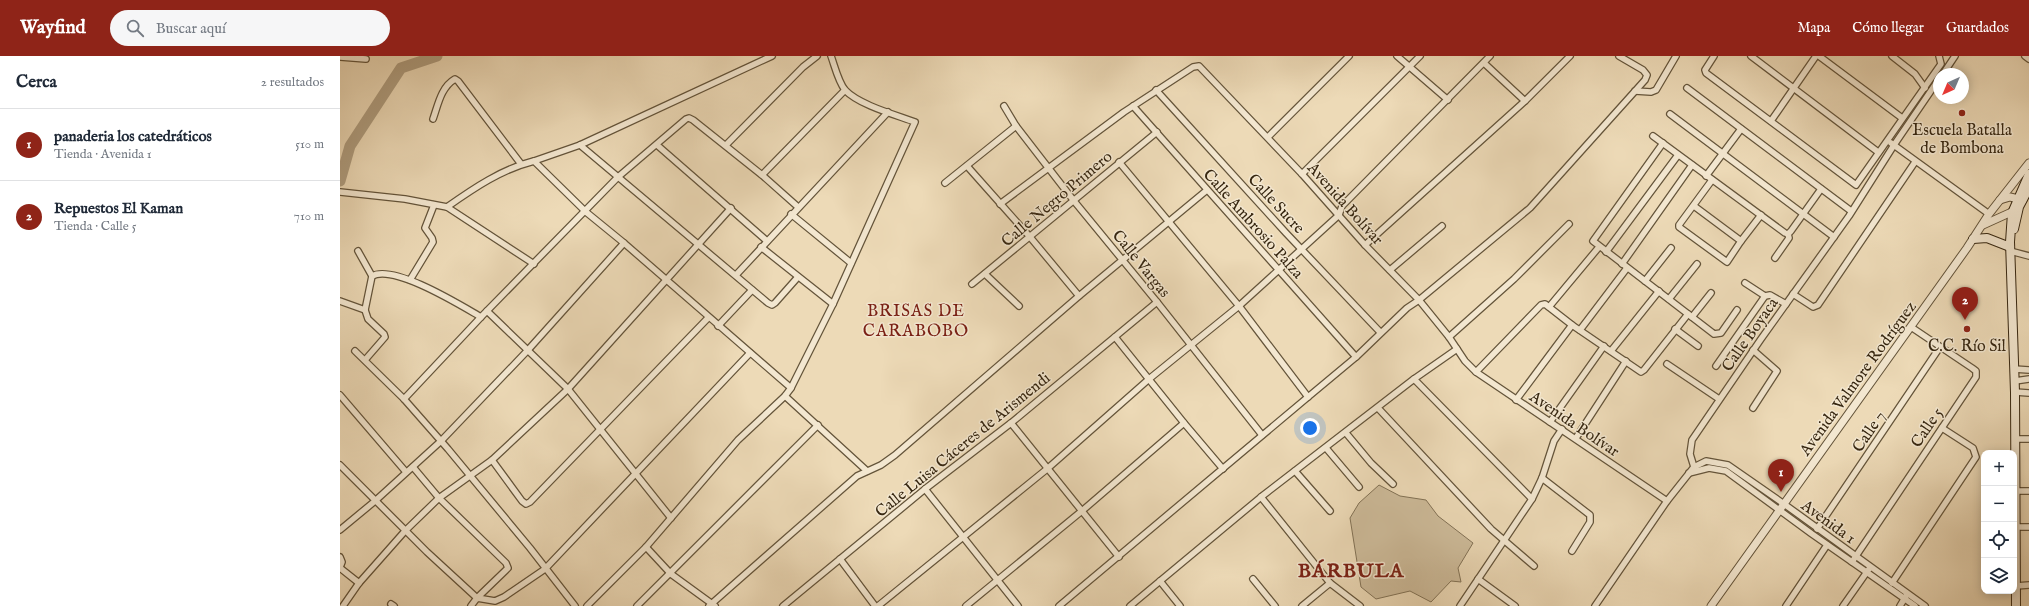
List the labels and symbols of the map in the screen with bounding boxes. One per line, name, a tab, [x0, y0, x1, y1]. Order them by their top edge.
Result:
north arrow	[1933, 68, 1969, 104]
marker: Escuela Batalla de Bombona	[1957, 108, 1967, 118]
place label: Escuela Batalla de Bombona	[1912, 121, 2012, 159]
street label: Calle Negro Primero	[998, 147, 1117, 252]
street label: Avenida Bolívar	[1302, 158, 1387, 250]
street label: Calle Ambrosio Palza	[1198, 165, 1307, 283]
street label: Calle Sucre	[1243, 170, 1308, 238]
street label: Calle Vargas	[1107, 226, 1174, 302]
pin: 2	[1952, 287, 1978, 320]
street label: Calle Boyaca	[1718, 294, 1783, 376]
street label: Avenida Valmore Rodríguez	[1795, 298, 1921, 461]
district label: BRISAS DE CARABOBO	[863, 301, 969, 342]
marker: C.C. Río Sil	[1962, 324, 1972, 334]
place label: C.C. Río Sil	[1928, 337, 2007, 357]
street label: Calle Luisa Cáceres de Arismendi	[872, 369, 1055, 522]
street label: Avenida Bolívar	[1524, 387, 1623, 462]
street label: Calle 5	[1907, 404, 1948, 452]
street label: Calle 7	[1849, 408, 1891, 457]
your location	[1300, 418, 1320, 438]
pin: 1	[1768, 459, 1794, 492]
street label: Avenida 1	[1796, 496, 1859, 549]
district label: BÁRBULA	[1298, 559, 1405, 584]

